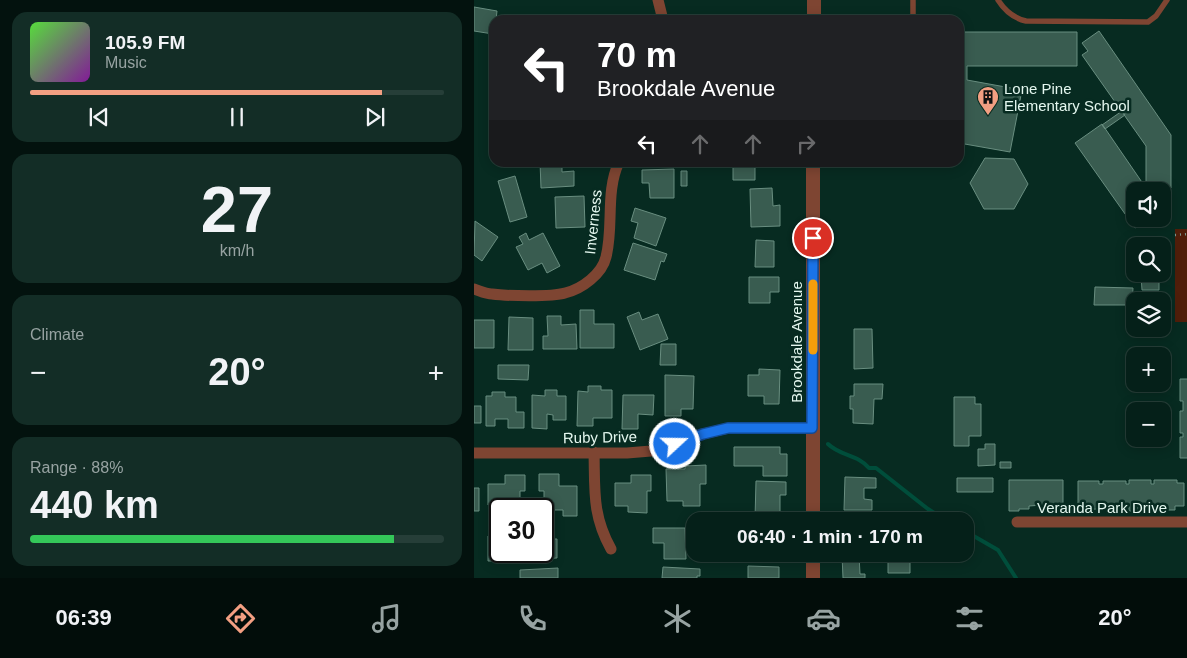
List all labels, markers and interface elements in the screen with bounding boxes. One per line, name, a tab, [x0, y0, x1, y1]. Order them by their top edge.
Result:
text: 105.9 FM	[105, 32, 185, 53]
icon: left	[514, 35, 579, 100]
text: 70 m	[597, 35, 677, 74]
text: Music	[105, 54, 147, 71]
text: Brookdale Avenue	[597, 76, 775, 101]
place label: Lone Pine Elementary School	[1004, 80, 1130, 114]
building icon: Lone Pine Elementary School	[976, 85, 1000, 116]
icon: previous	[85, 103, 113, 131]
icon: pause	[223, 103, 251, 131]
icon: next	[361, 103, 389, 131]
icon: left	[633, 130, 661, 158]
icon: ahead	[686, 130, 714, 158]
icon: ahead	[739, 130, 767, 158]
icon: right	[792, 130, 820, 158]
text: 27	[201, 173, 273, 246]
map controls	[1126, 182, 1171, 447]
button: sound	[1126, 182, 1171, 227]
street label: Inverness	[581, 189, 605, 255]
pin	[792, 217, 834, 259]
icon: arrive	[799, 224, 827, 252]
button: search	[1126, 237, 1171, 282]
text: km/h	[220, 242, 254, 259]
street label: Brookdale Avenue	[788, 281, 805, 403]
button: layers	[1126, 292, 1171, 337]
text: Climate	[30, 326, 84, 343]
button: +	[1126, 347, 1171, 392]
text: 20°	[208, 351, 266, 393]
text: −	[30, 357, 46, 388]
text: +	[428, 357, 444, 388]
button: −	[1126, 402, 1171, 447]
position arrow	[648, 417, 700, 469]
street label: Ruby Drive	[563, 428, 637, 446]
text: Range · 88%	[30, 459, 123, 476]
text: 440 km	[30, 484, 159, 526]
speed limit sign: 30	[489, 498, 554, 563]
street label: Veranda Park Drive	[1037, 499, 1167, 516]
text: 06:40 · 1 min · 170 m	[737, 526, 923, 547]
icon: directions	[223, 601, 258, 636]
icon: music	[369, 601, 404, 636]
icon: phone	[515, 601, 550, 636]
icon: climate	[660, 601, 695, 636]
icon: car	[806, 601, 841, 636]
icon: filters	[952, 601, 987, 636]
text: 06:39	[55, 605, 112, 630]
text: 20°	[1098, 605, 1131, 630]

